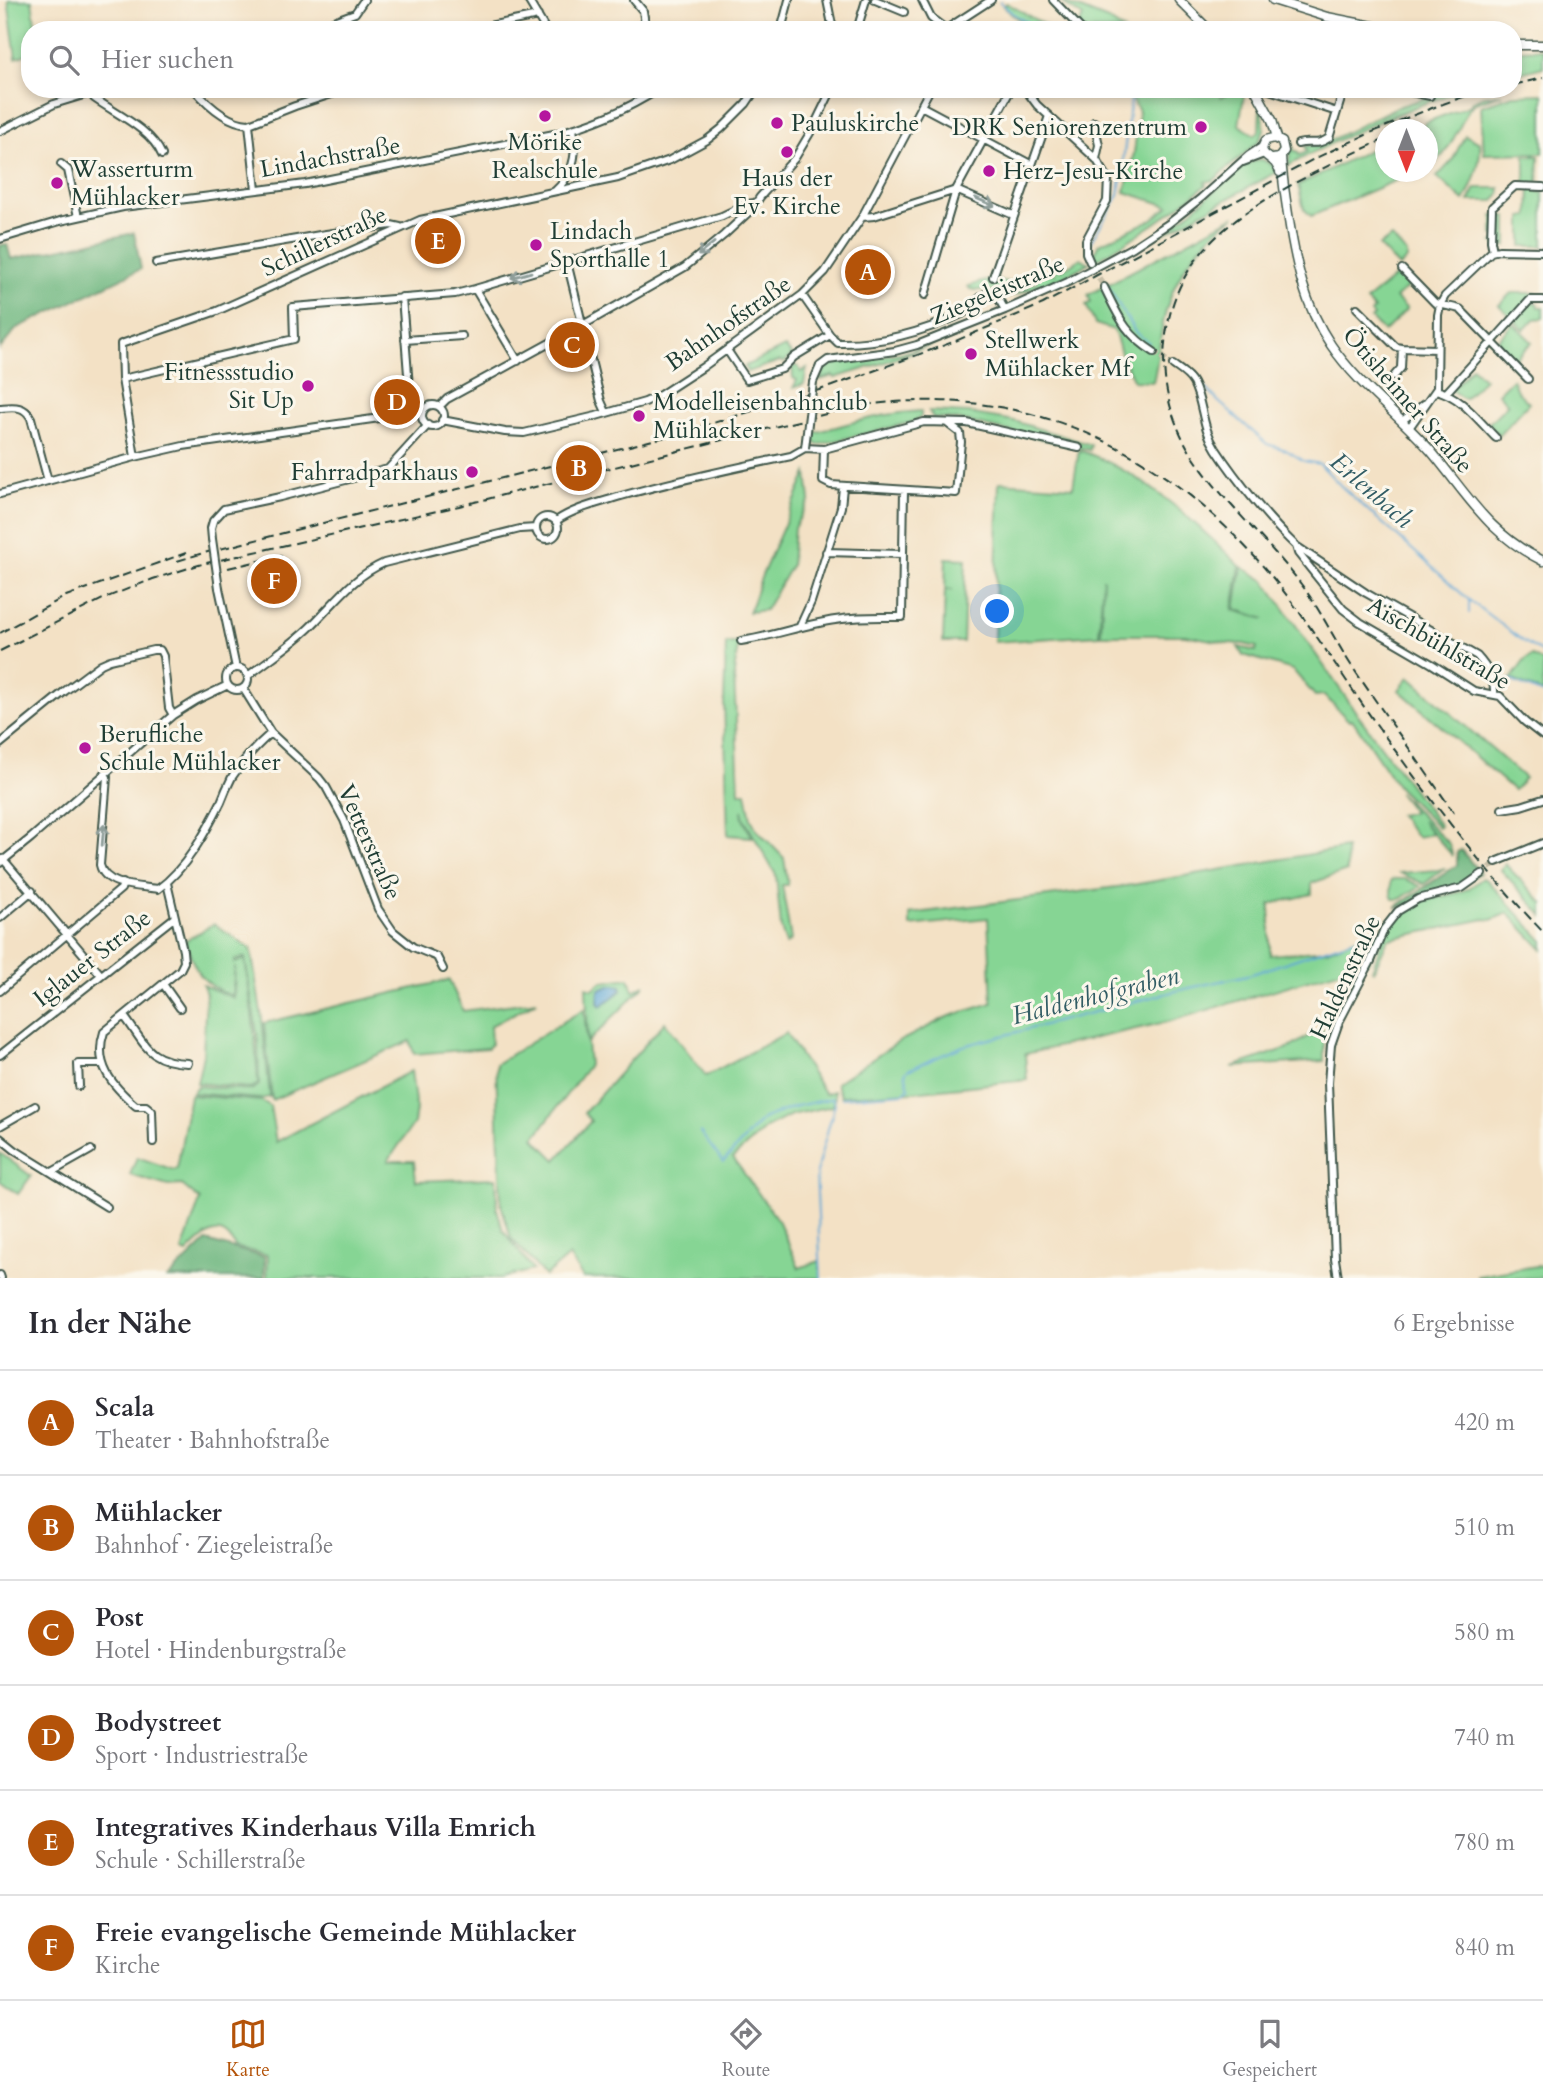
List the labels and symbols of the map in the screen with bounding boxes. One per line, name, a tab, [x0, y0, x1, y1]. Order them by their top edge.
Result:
place label: Pauluskirche	[791, 107, 919, 140]
marker: Mörike Realschule	[537, 108, 553, 124]
place label: DRK Seniorenzentrum	[952, 111, 1188, 144]
marker: Pauluskirche	[769, 115, 785, 131]
marker: DRK Seniorenzentrum	[1193, 119, 1209, 135]
north arrow	[1375, 119, 1438, 182]
place label: Mörike Realschule	[492, 126, 598, 187]
street label: Lindachstraße	[257, 129, 403, 186]
marker: Haus der Ev. Kirche	[779, 144, 795, 160]
place label: Wasserturm Mühlacker	[70, 153, 194, 214]
place label: Herz-Jesu-Kirche	[1003, 155, 1183, 188]
place label: Haus der Ev. Kirche	[733, 162, 841, 223]
marker: Herz-Jesu-Kirche	[981, 163, 997, 179]
marker: Wasserturm Mühlacker	[49, 175, 65, 191]
one-way arrow	[973, 196, 995, 209]
street label: Schillerstraße	[256, 198, 392, 285]
pin: E	[415, 215, 461, 267]
place label: Lindach Sporthalle 1	[550, 215, 670, 276]
marker: Lindach Sporthalle 1	[528, 237, 544, 253]
one-way arrow	[697, 242, 715, 257]
pin: A	[845, 246, 891, 298]
street label: Ziegeleistraße	[925, 247, 1069, 334]
street label: Bahnhofstraße	[659, 268, 798, 379]
one-way arrow	[510, 269, 532, 282]
pin: C	[549, 319, 595, 371]
street label: Ötisheimer Straße	[1335, 320, 1481, 481]
place label: Stellwerk Mühlacker Mf	[985, 324, 1134, 385]
marker: Stellwerk Mühlacker Mf	[963, 346, 979, 362]
place label: Fitnessstudio Sit Up	[164, 356, 294, 417]
pin: D	[374, 376, 420, 428]
marker: Fitnessstudio Sit Up	[300, 378, 316, 394]
place label: Modelleisenbahnclub Mühlacker	[653, 386, 868, 447]
marker: Modelleisenbahnclub Mühlacker	[631, 408, 647, 424]
pin: B	[556, 442, 602, 494]
water label: Erlenbach	[1323, 444, 1421, 537]
place label: Fahrradparkhaus	[291, 456, 458, 489]
marker: Fahrradparkhaus	[464, 464, 480, 480]
pin: F	[251, 555, 297, 607]
street label: Aischbühlstraße	[1361, 589, 1517, 698]
your location	[980, 594, 1014, 628]
place label: Berufliche Schule Mühlacker	[99, 718, 281, 779]
marker: Berufliche Schule Mühlacker	[77, 740, 93, 756]
street label: Vetterstraße	[329, 779, 410, 905]
one-way arrow	[97, 824, 110, 847]
street label: Iglauer Straße	[26, 902, 158, 1015]
street label: Haldenstraße	[1302, 910, 1389, 1045]
water label: Haldenhofgraben	[1008, 958, 1183, 1033]

